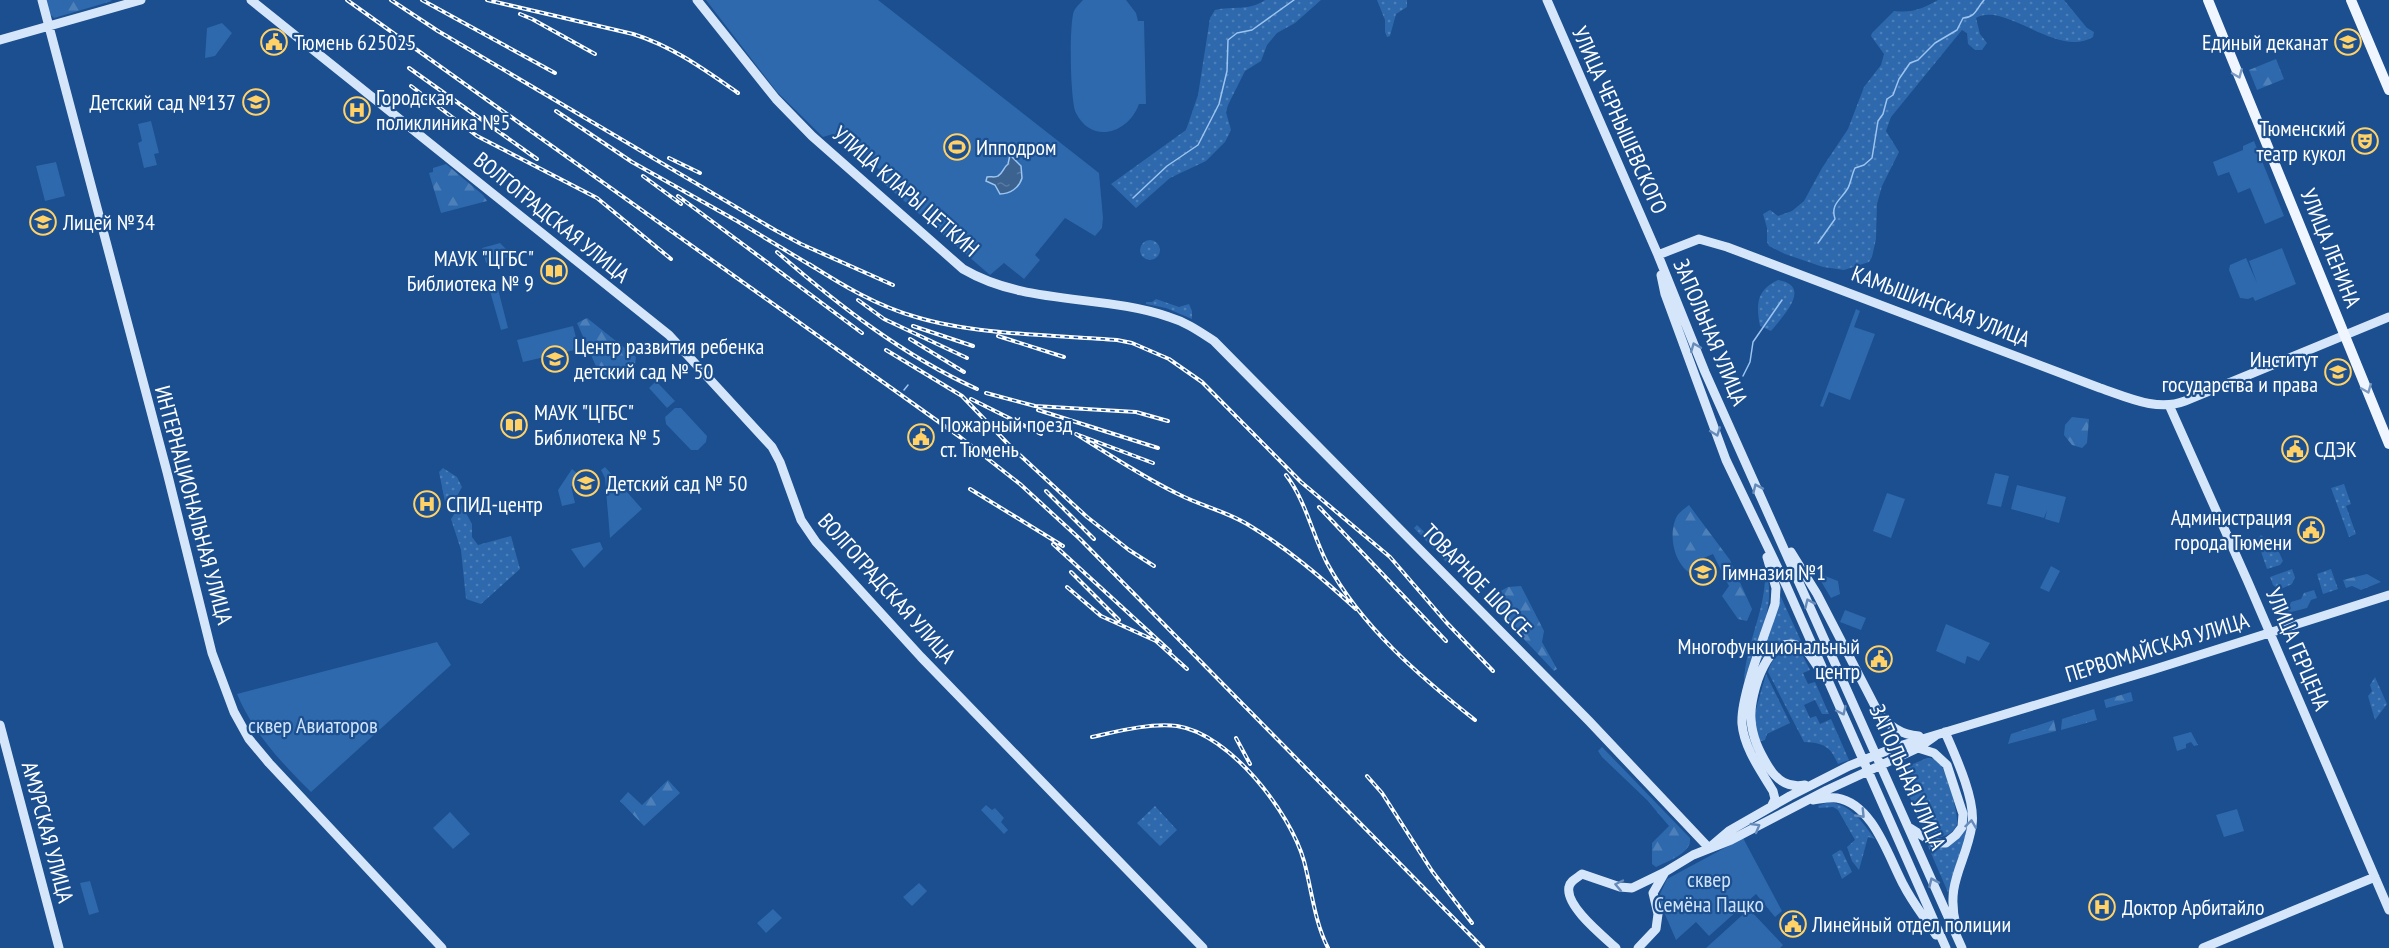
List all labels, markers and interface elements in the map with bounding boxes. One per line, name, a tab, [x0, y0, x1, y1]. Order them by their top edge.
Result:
street label: УЛИЦА ЧЕРНЫШЕВСКОГО	[1566, 22, 1674, 218]
public building icon: Тюмень 625025	[259, 27, 289, 57]
school or university icon: Единый деканат	[2333, 27, 2363, 57]
place label: Тюмень 625025	[294, 28, 417, 56]
place label: Единый деканат	[2202, 28, 2329, 56]
one-way arrow	[2231, 67, 2243, 78]
place label: Городская поликлиника №5	[376, 83, 510, 136]
school or university icon: Детский сад №137	[241, 87, 271, 117]
place label: Детский сад №137	[89, 88, 236, 116]
hospital icon: Городская поликлиника №5	[342, 95, 372, 125]
place label: Тюменский театр кукол	[2256, 114, 2346, 167]
street label: УЛИЦА КЛАРЫ ЦЕТКИН	[827, 120, 985, 262]
theatre icon: Тюменский театр кукол	[2350, 126, 2380, 156]
sports icon: Ипподром	[942, 132, 972, 162]
place label: Ипподром	[976, 133, 1057, 161]
street label: ВОЛГОГРАДСКАЯ УЛИЦА	[468, 146, 636, 289]
street label: УЛИЦА ЛЕНИНА	[2294, 185, 2368, 312]
school or university icon: Лицей №34	[28, 207, 58, 237]
place label: Лицей №34	[62, 208, 155, 236]
place label: МАУК "ЦГБС" Библиотека № 9	[407, 244, 534, 297]
street label: ЗАПОЛЬНАЯ УЛИЦА	[1668, 255, 1755, 410]
library icon: МАУК "ЦГБС" Библиотека № 9	[539, 256, 569, 286]
street label: КАМЫШИНСКАЯ УЛИЦА	[1848, 259, 2035, 353]
place label: Центр развития ребенка детский сад № 50	[574, 332, 764, 385]
one-way arrow	[1690, 343, 1702, 354]
school or university icon: Центр развития ребенка детский сад № 50	[540, 344, 570, 374]
place label: Институт государства и права	[2162, 345, 2319, 398]
school or university icon: Институт государства и права	[2323, 357, 2353, 387]
street label: ИНТЕРНАЦИОНАЛЬНАЯ УЛИЦА	[149, 383, 240, 628]
one-way arrow	[2360, 383, 2372, 394]
place label: МАУК "ЦГБС" Библиотека № 5	[534, 398, 661, 451]
library icon: МАУК "ЦГБС" Библиотека № 5	[499, 410, 529, 440]
place label: Пожарный поезд ст. Тюмень	[940, 410, 1073, 463]
public building icon: Пожарный поезд ст. Тюмень	[906, 422, 936, 452]
one-way arrow	[1708, 426, 1721, 436]
public building icon: СДЭК	[2280, 434, 2310, 464]
place label: СДЭК	[2314, 435, 2357, 463]
school or university icon: Детский сад № 50	[571, 468, 601, 498]
place label: Детский сад № 50	[606, 469, 747, 497]
one-way arrow	[1753, 484, 1765, 495]
hospital icon: СПИД-центр	[412, 489, 442, 519]
place label: СПИД-центр	[446, 490, 543, 518]
place label: Администрация города Тюмени	[2171, 503, 2292, 556]
street label: ВОЛГОГРАДСКАЯ УЛИЦА	[812, 507, 962, 669]
public building icon: Администрация города Тюмени	[2296, 515, 2326, 545]
street label: ТОВАРНОЕ ШОССЕ	[1416, 518, 1538, 642]
school or university icon: Гимназия №1	[1688, 557, 1718, 587]
place label: Гимназия №1	[1722, 558, 1826, 586]
street label: УЛИЦА ГЕРЦЕНА	[2260, 584, 2337, 715]
one-way arrow	[1805, 599, 1817, 610]
street label: ПЕРВОМАЙСКАЯ УЛИЦА	[2062, 606, 2253, 688]
place label: Многофункциональный центр	[1677, 632, 1860, 685]
public building icon: Многофункциональный центр	[1864, 644, 1894, 674]
street label: ЗАПОЛЬНАЯ УЛИЦА	[1863, 700, 1953, 855]
one-way arrow	[1834, 704, 1846, 715]
park label: сквер Авиаторов	[248, 711, 378, 739]
street label: АМУРСКАЯ УЛИЦА	[16, 758, 80, 906]
one-way arrow	[1854, 806, 1865, 817]
one-way arrow	[1964, 820, 1977, 829]
one-way arrow	[1750, 822, 1761, 834]
park label: сквер Семёна Пацко	[1654, 865, 1764, 918]
one-way arrow	[1928, 877, 1940, 888]
one-way arrow	[1614, 880, 1624, 893]
hospital icon: Доктор Арбитайло	[2087, 892, 2117, 922]
place label: Доктор Арбитайло	[2122, 893, 2265, 921]
public building icon: Линейный отдел полиции	[1778, 909, 1808, 939]
place label: Линейный отдел полиции	[1811, 910, 2011, 938]

